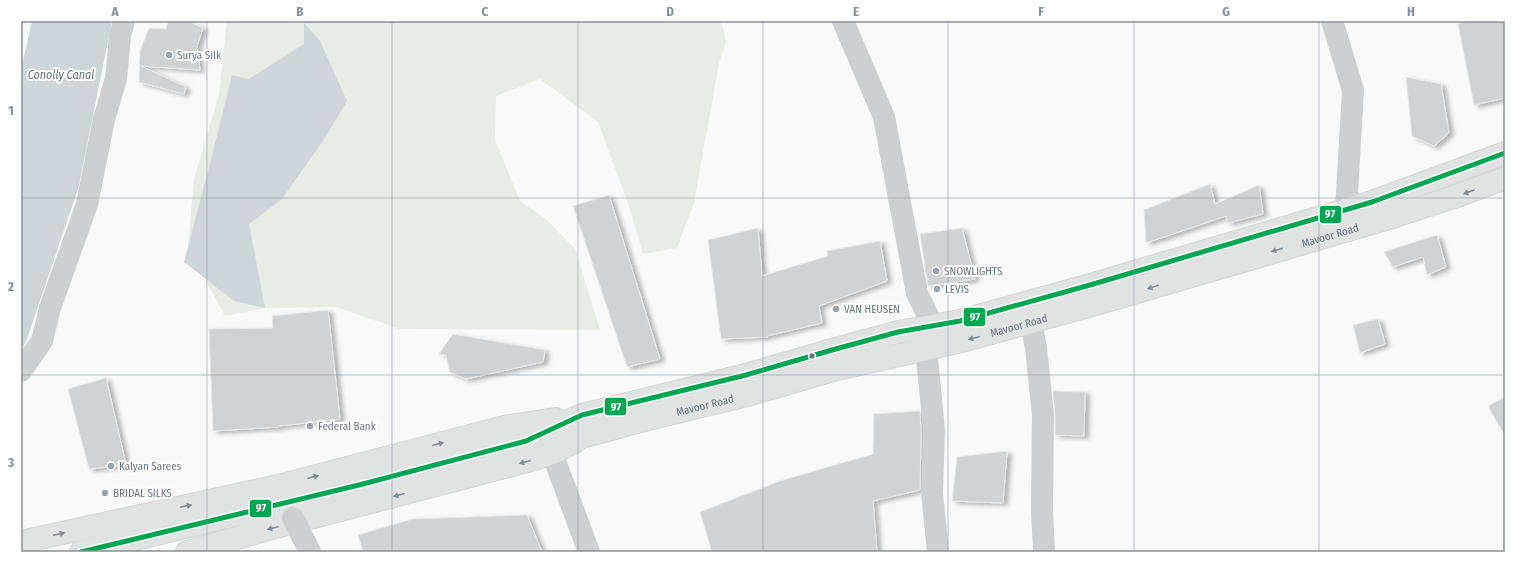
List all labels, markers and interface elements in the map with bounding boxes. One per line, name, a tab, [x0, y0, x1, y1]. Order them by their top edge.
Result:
text: A	[110, 4, 119, 19]
text: B	[296, 4, 304, 19]
text: C	[482, 4, 489, 19]
text: D	[666, 4, 674, 19]
text: E	[853, 4, 859, 19]
text: F	[1038, 4, 1044, 19]
text: G	[1222, 4, 1230, 19]
text: H	[1407, 4, 1415, 19]
place label: Surya Silk	[177, 49, 222, 62]
marker: Surya Silk	[164, 50, 174, 60]
water label: Conolly Canal	[28, 68, 94, 82]
text: 1	[8, 103, 14, 118]
one-way arrow	[1462, 190, 1474, 196]
line badge: 97	[1319, 205, 1342, 224]
text: 97	[1325, 208, 1335, 221]
street label: Mavoor Road	[1300, 221, 1360, 250]
one-way arrow	[1271, 247, 1283, 253]
place label: SNOWLIGHTS	[944, 265, 1003, 278]
marker: SNOWLIGHTS	[931, 266, 941, 276]
text: 2	[7, 279, 14, 294]
place label: LEVIS	[945, 283, 970, 296]
marker: LEVIS	[932, 284, 942, 294]
one-way arrow	[1146, 284, 1158, 290]
place label: VAN HEUSEN	[844, 303, 900, 316]
marker: VAN HEUSEN	[831, 304, 841, 314]
line badge: 97	[963, 307, 986, 327]
text: 97	[970, 311, 980, 324]
street label: Mavoor Road	[989, 312, 1049, 340]
one-way arrow	[967, 335, 979, 341]
unlabelled marker	[807, 351, 817, 361]
street label: Mavoor Road	[675, 392, 735, 419]
line badge: 97	[604, 397, 627, 416]
text: 97	[611, 401, 621, 414]
place label: Federal Bank	[318, 420, 377, 433]
marker: Federal Bank	[305, 421, 315, 431]
one-way arrow	[433, 441, 445, 447]
text: 3	[7, 455, 14, 470]
one-way arrow	[519, 459, 531, 465]
place label: Kalyan Sarees	[119, 460, 182, 473]
marker: Kalyan Sarees	[106, 461, 116, 471]
one-way arrow	[307, 474, 319, 480]
place label: BRIDAL SILKS	[113, 487, 172, 500]
marker: BRIDAL SILKS	[100, 488, 110, 498]
one-way arrow	[393, 492, 405, 498]
line badge: 97	[249, 499, 272, 518]
text: 97	[256, 502, 266, 515]
one-way arrow	[180, 503, 192, 509]
one-way arrow	[267, 525, 280, 531]
one-way arrow	[53, 530, 65, 536]

